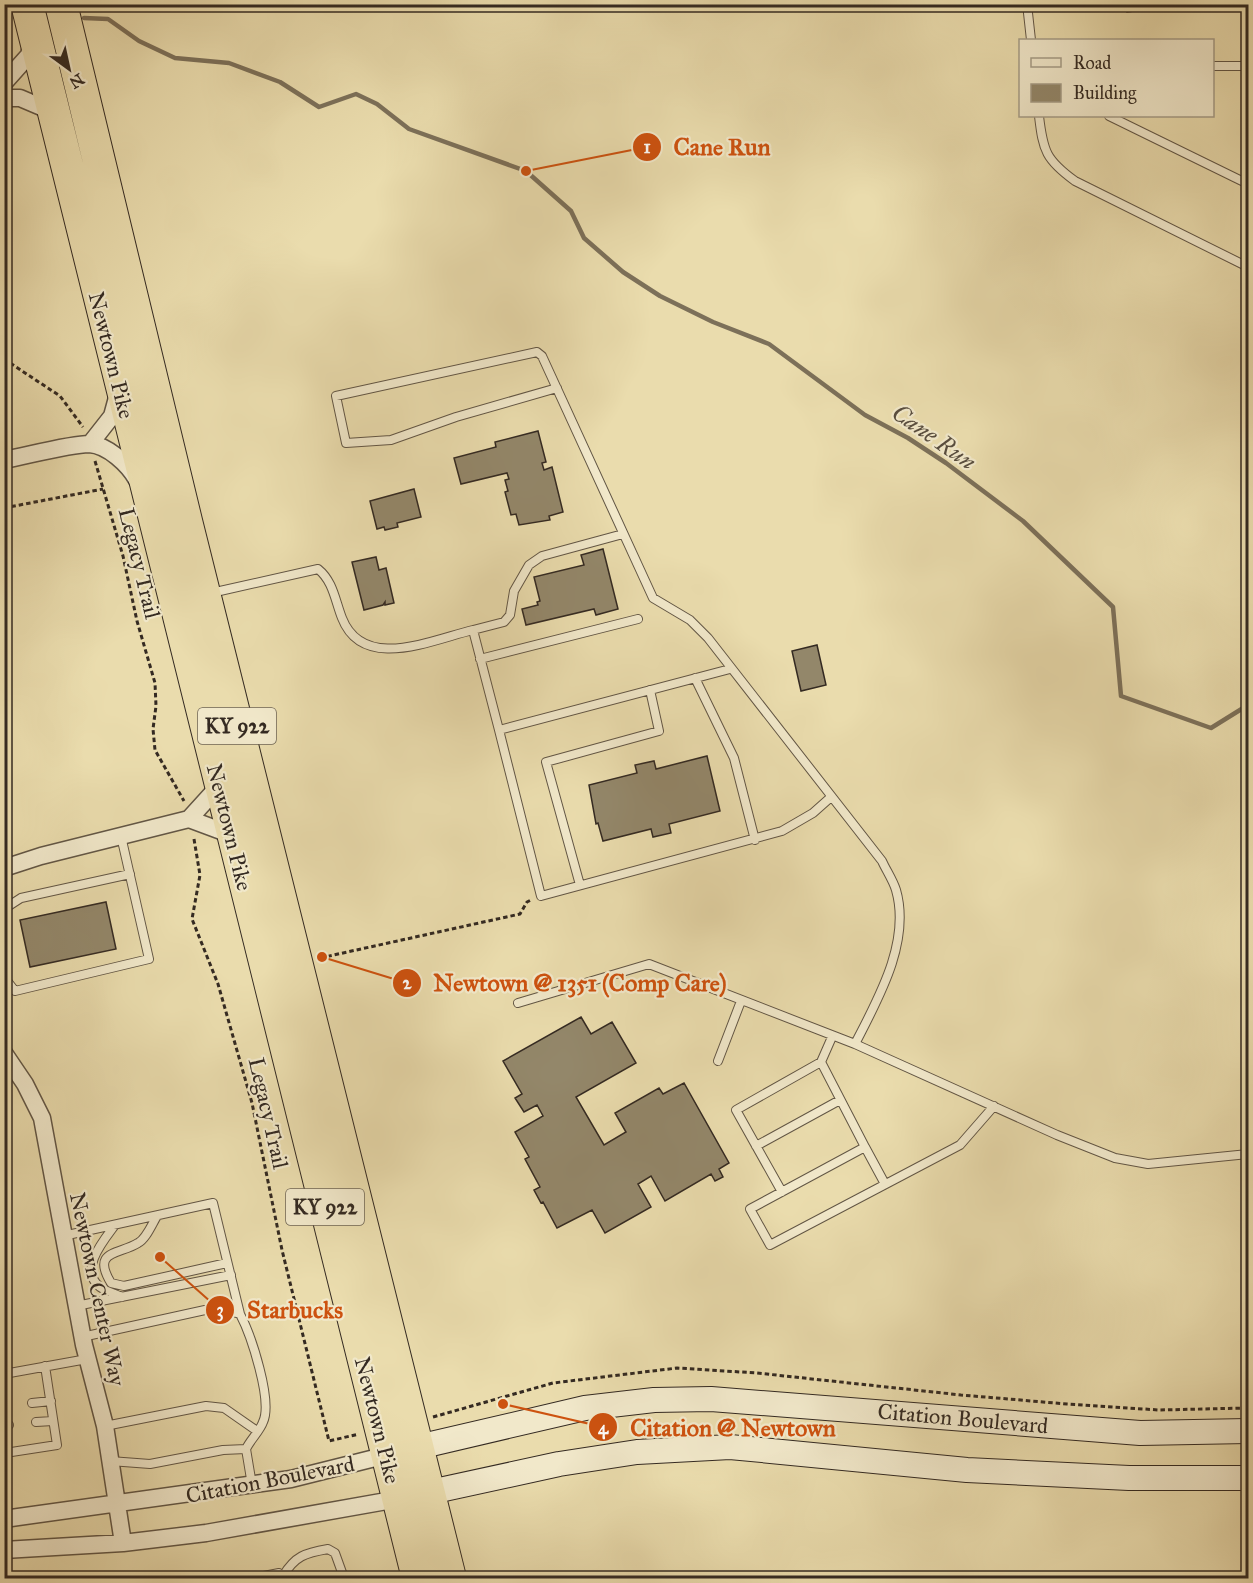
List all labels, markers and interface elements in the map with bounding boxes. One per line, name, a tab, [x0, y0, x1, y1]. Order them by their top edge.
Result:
north arrow	[39, 39, 99, 99]
legend	[1019, 39, 1214, 117]
text: Road	[1073, 52, 1111, 74]
text: N	[66, 69, 88, 93]
text: Building	[1073, 82, 1137, 105]
callout: Cane Run	[632, 126, 783, 168]
text: Cane Run	[673, 132, 771, 162]
text: 1	[643, 136, 651, 158]
street label: Newtown Pike	[83, 289, 140, 421]
water label: Cane Run	[886, 397, 982, 477]
street label: Legacy Trail	[113, 505, 166, 621]
road number: KY 922	[198, 708, 276, 744]
street label: Newtown Pike	[201, 761, 258, 893]
callout: Newtown @ 1351 (Comp Care)	[392, 962, 739, 1004]
text: Newtown @ 1351 (Comp Care)	[433, 968, 727, 998]
text: 2	[403, 972, 413, 994]
street label: Legacy Trail	[243, 1055, 294, 1171]
road number: KY 922	[286, 1189, 364, 1225]
street label: Newtown Center Way	[64, 1190, 131, 1389]
callout: Starbucks	[205, 1289, 355, 1331]
text: Starbucks	[247, 1295, 343, 1325]
text: 3	[216, 1299, 224, 1322]
street label: Newtown Pike	[349, 1354, 406, 1486]
street label: Citation Boulevard	[877, 1398, 1049, 1439]
callout: Citation @ Newtown	[588, 1406, 848, 1448]
text: Citation @ Newtown	[630, 1413, 836, 1443]
text: 4	[598, 1417, 609, 1440]
street label: Citation Boulevard	[184, 1450, 357, 1509]

